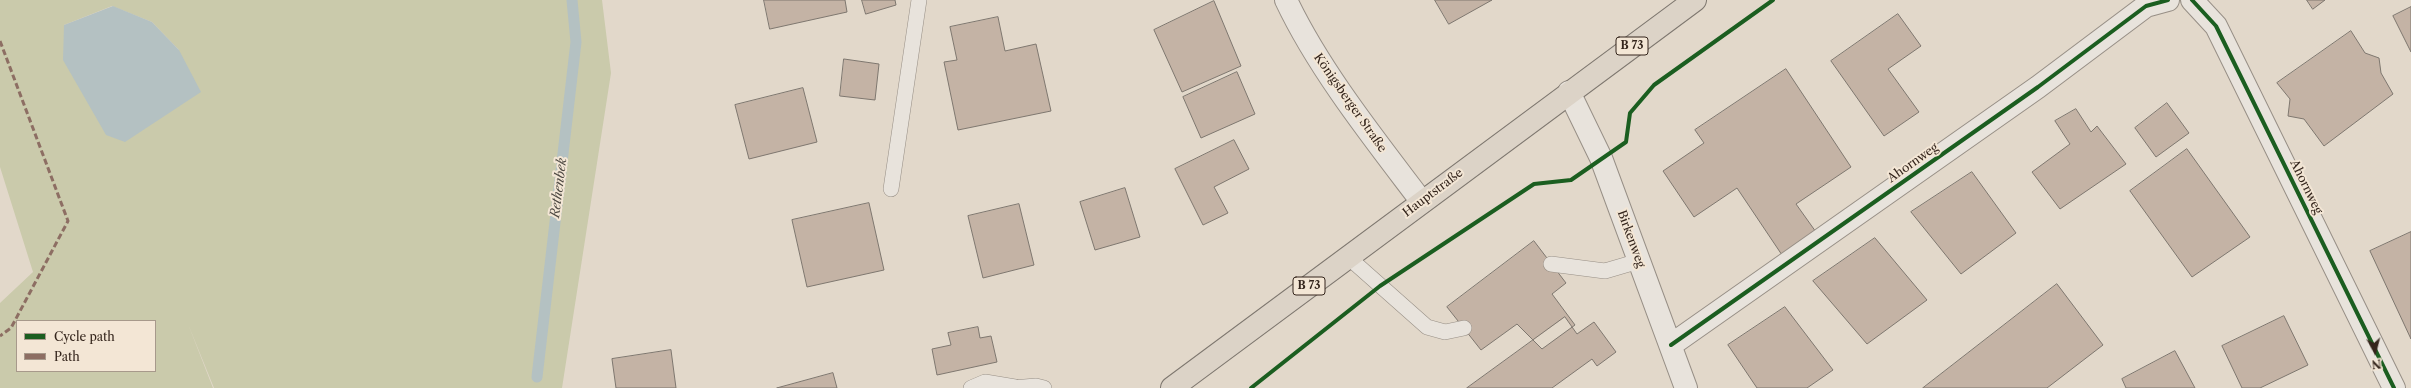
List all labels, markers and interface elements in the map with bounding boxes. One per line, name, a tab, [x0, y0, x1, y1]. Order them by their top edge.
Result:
road number: B 73	[1616, 37, 1648, 55]
street label: Königsberger Straße	[1311, 51, 1389, 155]
street label: Ahornweg	[1885, 140, 1941, 186]
water label: Rethenbek	[548, 157, 570, 219]
street label: Ahornweg	[2287, 157, 2325, 217]
street label: Hauptstraße	[1400, 166, 1466, 220]
street label: Birkenweg	[1614, 208, 1648, 270]
road number: B 73	[1293, 277, 1325, 295]
legend	[16, 320, 156, 372]
text: Cycle path	[54, 329, 115, 344]
north arrow	[2355, 332, 2395, 372]
text: Path	[54, 349, 80, 364]
text: N	[2371, 356, 2382, 371]

